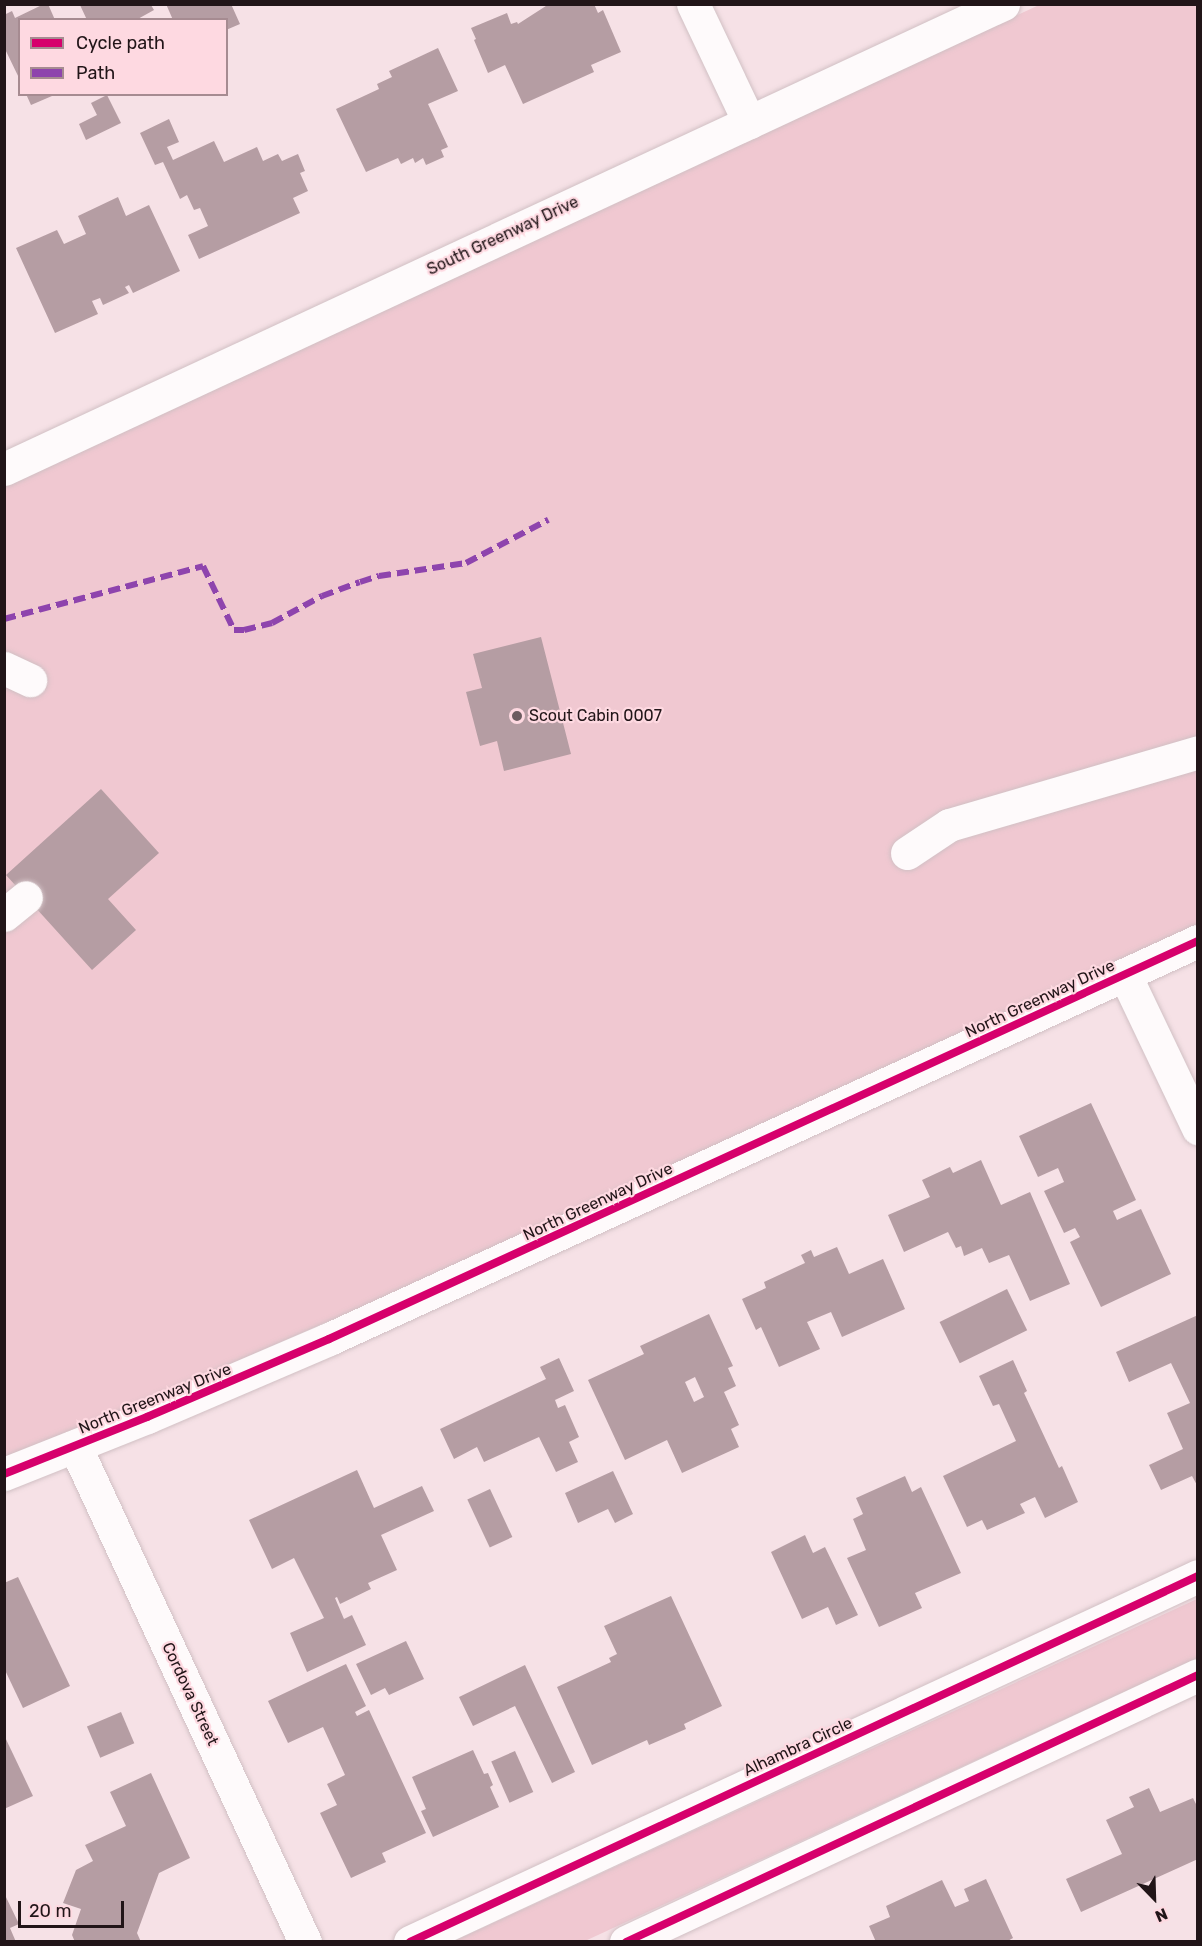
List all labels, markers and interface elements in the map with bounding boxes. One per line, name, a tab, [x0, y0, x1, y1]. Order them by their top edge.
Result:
legend	[18, 18, 228, 96]
text: Cycle path	[76, 32, 165, 54]
text: Path	[76, 62, 115, 84]
street label: South Greenway Drive	[424, 192, 582, 280]
place label: Scout Cabin 0007	[529, 706, 662, 726]
marker: Scout Cabin 0007	[510, 709, 524, 723]
street label: North Greenway Drive	[962, 956, 1118, 1042]
street label: North Greenway Drive	[520, 1159, 676, 1245]
street label: North Greenway Drive	[76, 1360, 234, 1438]
street label: Cordova Street	[158, 1639, 222, 1749]
street label: Alhambra Circle	[741, 1713, 855, 1781]
north arrow	[1124, 1868, 1184, 1928]
scale bar	[21, 1889, 128, 1927]
text: 20 m	[29, 1900, 71, 1922]
text: N	[1152, 1904, 1170, 1926]

